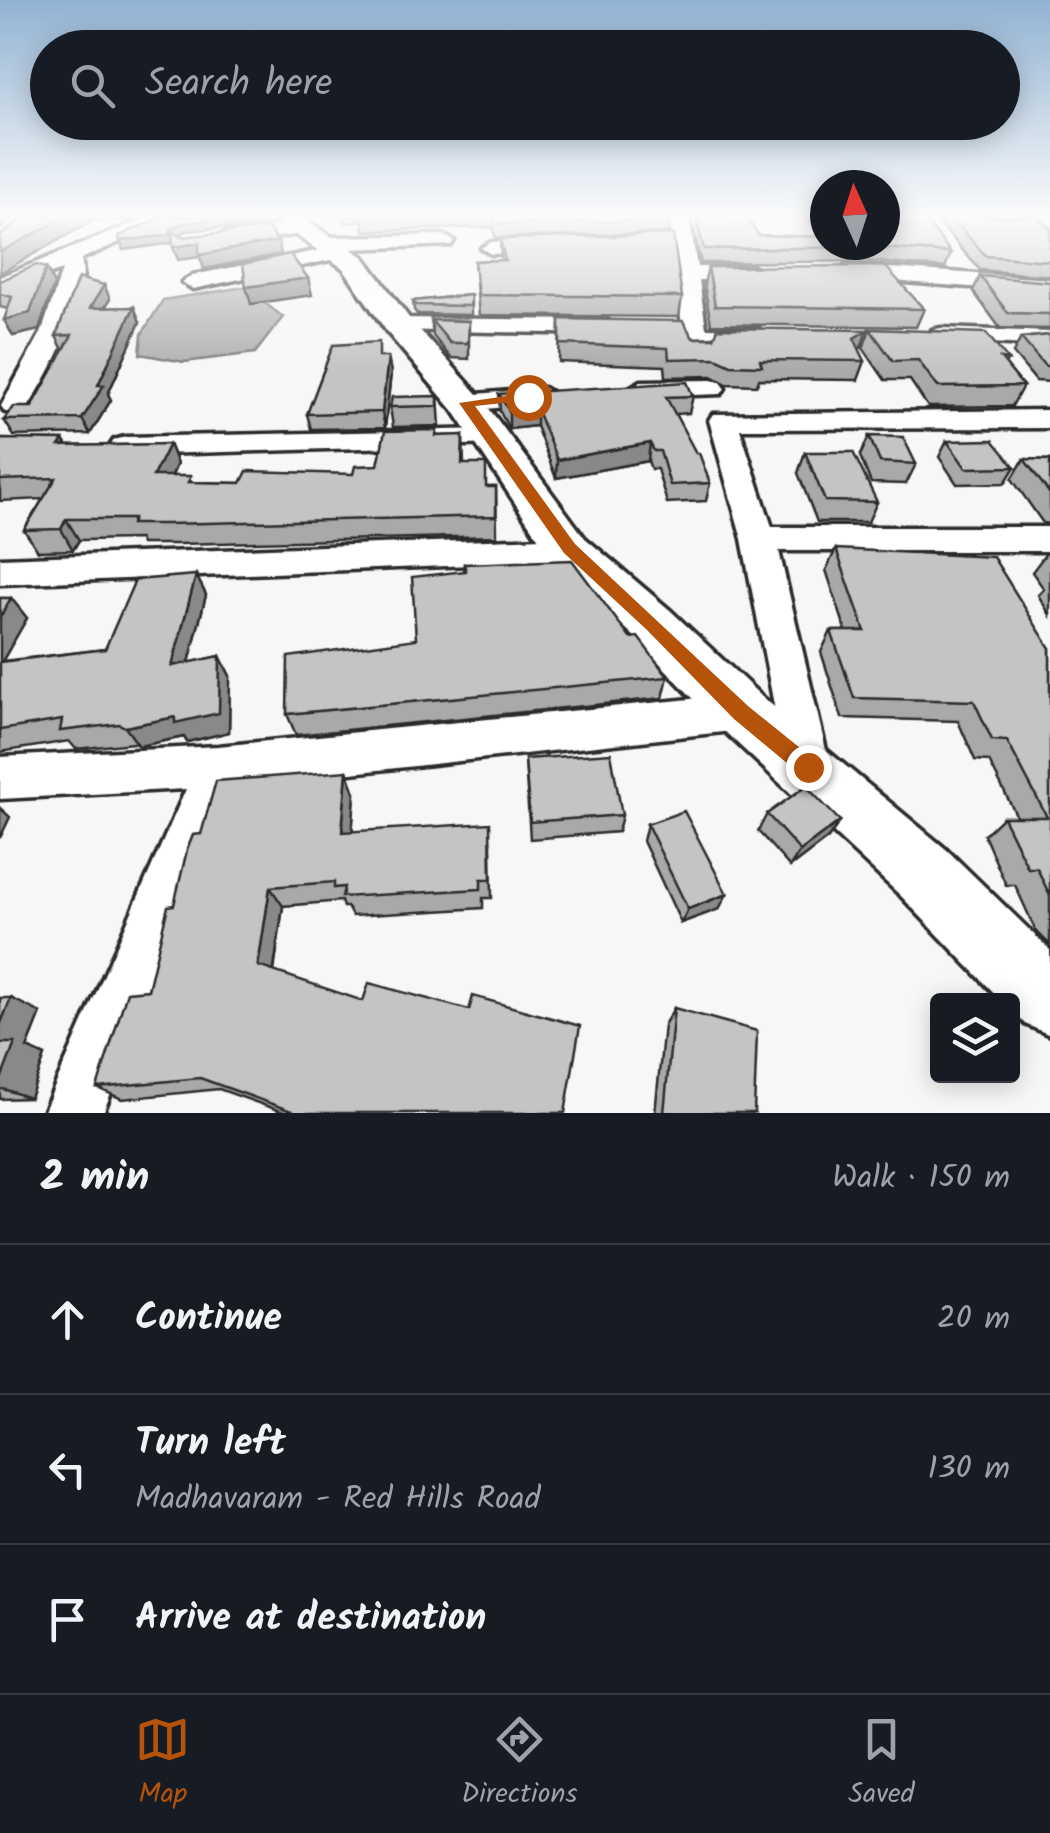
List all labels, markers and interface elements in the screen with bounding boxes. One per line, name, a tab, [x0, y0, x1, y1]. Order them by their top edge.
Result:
search box	[30, 30, 1020, 140]
text: Search here	[145, 55, 332, 115]
icon: search	[65, 58, 120, 113]
north arrow	[810, 170, 900, 260]
route start	[506, 375, 552, 421]
route end	[786, 745, 832, 791]
map controls	[930, 993, 1020, 1083]
button: layers	[930, 993, 1020, 1083]
text: 2 min	[40, 1145, 149, 1212]
text: Walk · 150 m	[832, 1153, 1010, 1204]
text: Continue	[135, 1289, 282, 1349]
icon: ahead	[40, 1292, 95, 1347]
text: 20 m	[937, 1294, 1010, 1345]
text: Turn left	[135, 1414, 286, 1474]
icon: left	[40, 1442, 95, 1497]
text: 130 m	[927, 1444, 1010, 1495]
text: Madhavaram - Red Hills Road	[135, 1474, 541, 1525]
text: Arrive at destination	[135, 1589, 486, 1649]
icon: arrive	[40, 1592, 95, 1647]
tab: Map	[135, 1712, 190, 1817]
tab: Directions	[461, 1712, 577, 1817]
tab: Saved	[848, 1712, 915, 1817]

